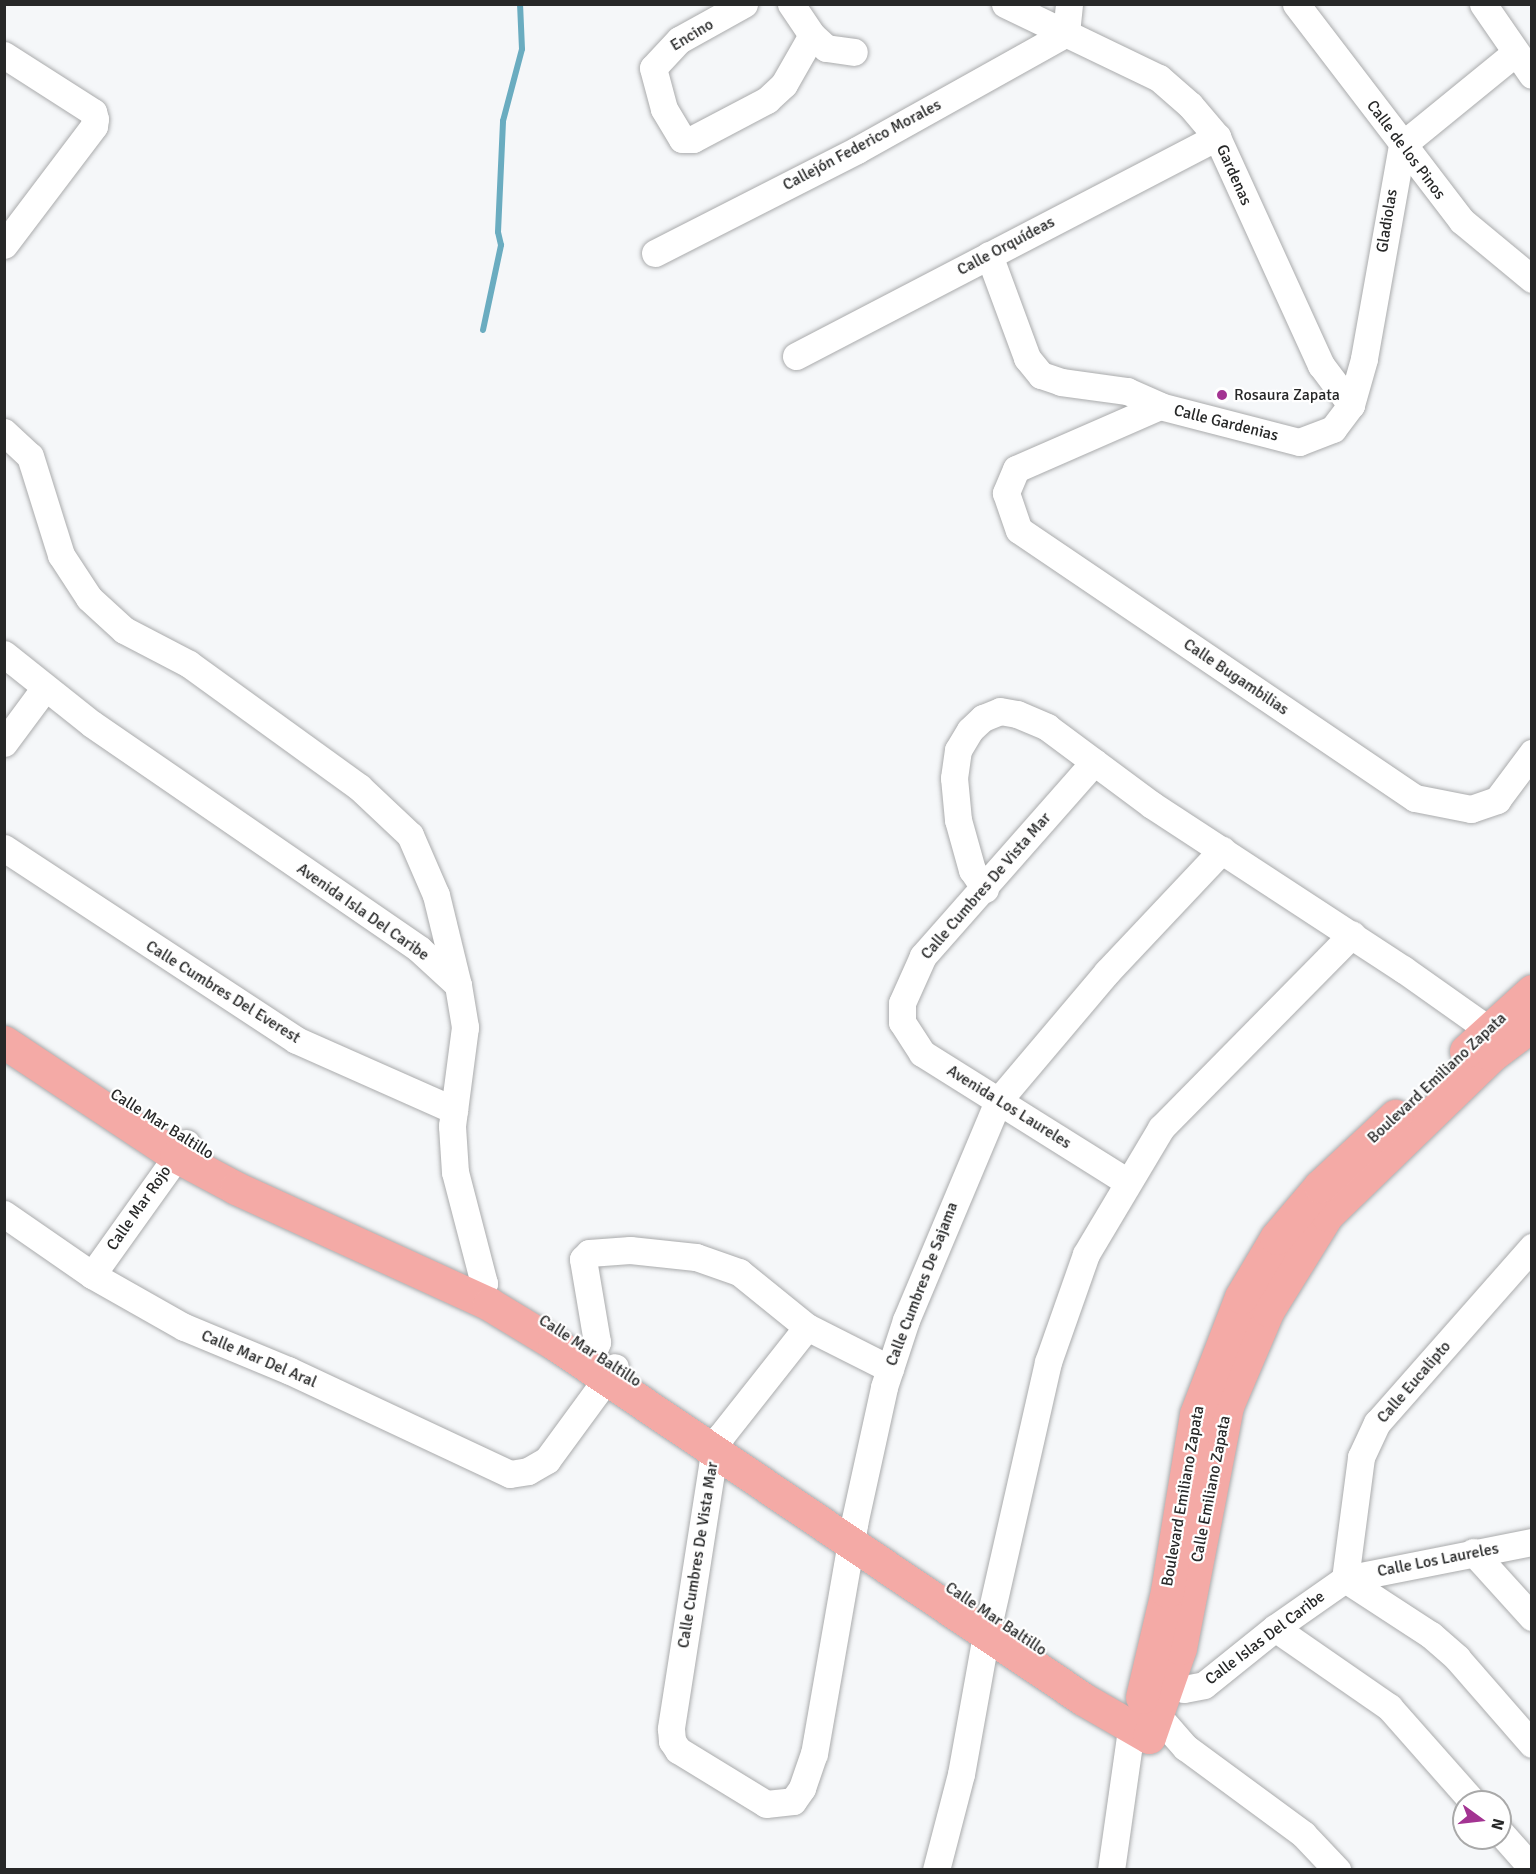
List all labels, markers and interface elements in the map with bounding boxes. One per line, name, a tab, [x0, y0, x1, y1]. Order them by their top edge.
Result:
street label: Encino	[667, 15, 717, 55]
street label: Callejón Federico Morales	[780, 95, 944, 195]
street label: Calle de los Pinos	[1362, 97, 1450, 203]
street label: Gardenas	[1212, 142, 1256, 208]
street label: Gladiolas	[1373, 188, 1401, 254]
street label: Calle Orquídeas	[954, 212, 1058, 280]
place label: Rosaura Zapata	[1234, 385, 1340, 405]
marker: Rosaura Zapata	[1215, 388, 1229, 402]
street label: Calle Gardenias	[1172, 401, 1280, 445]
street label: Calle Bugambilias	[1180, 635, 1292, 719]
street label: Calle Cumbres De Vista Mar	[917, 809, 1055, 963]
street label: Avenida Isla Del Caribe	[293, 859, 433, 965]
street label: Calle Cumbres Del Everest	[142, 937, 304, 1047]
street label: Boulevard Emiliano Zapata	[1364, 1009, 1510, 1147]
street label: Avenida Los Laureles	[943, 1061, 1075, 1153]
street label: Calle Mar Baltillo	[107, 1084, 217, 1164]
street label: Calle Mar Rojo	[103, 1162, 175, 1254]
street label: Calle Cumbres De Sajama	[882, 1199, 962, 1369]
street label: Calle Mar Baltillo	[535, 1311, 645, 1391]
street label: Calle Mar Del Aral	[198, 1326, 320, 1392]
street label: Calle Eucalipto	[1373, 1337, 1455, 1427]
street label: Boulevard Emiliano Zapata	[1158, 1404, 1208, 1588]
street label: Calle Emiliano Zapata	[1187, 1414, 1235, 1564]
street label: Calle Cumbres De Vista Mar	[674, 1460, 722, 1650]
street label: Calle Los Laureles	[1376, 1539, 1500, 1581]
street label: Calle Mar Baltillo	[942, 1578, 1050, 1660]
street label: Calle Islas Del Caribe	[1202, 1587, 1328, 1689]
north arrow	[1452, 1790, 1512, 1850]
text: N	[1486, 1816, 1509, 1832]

